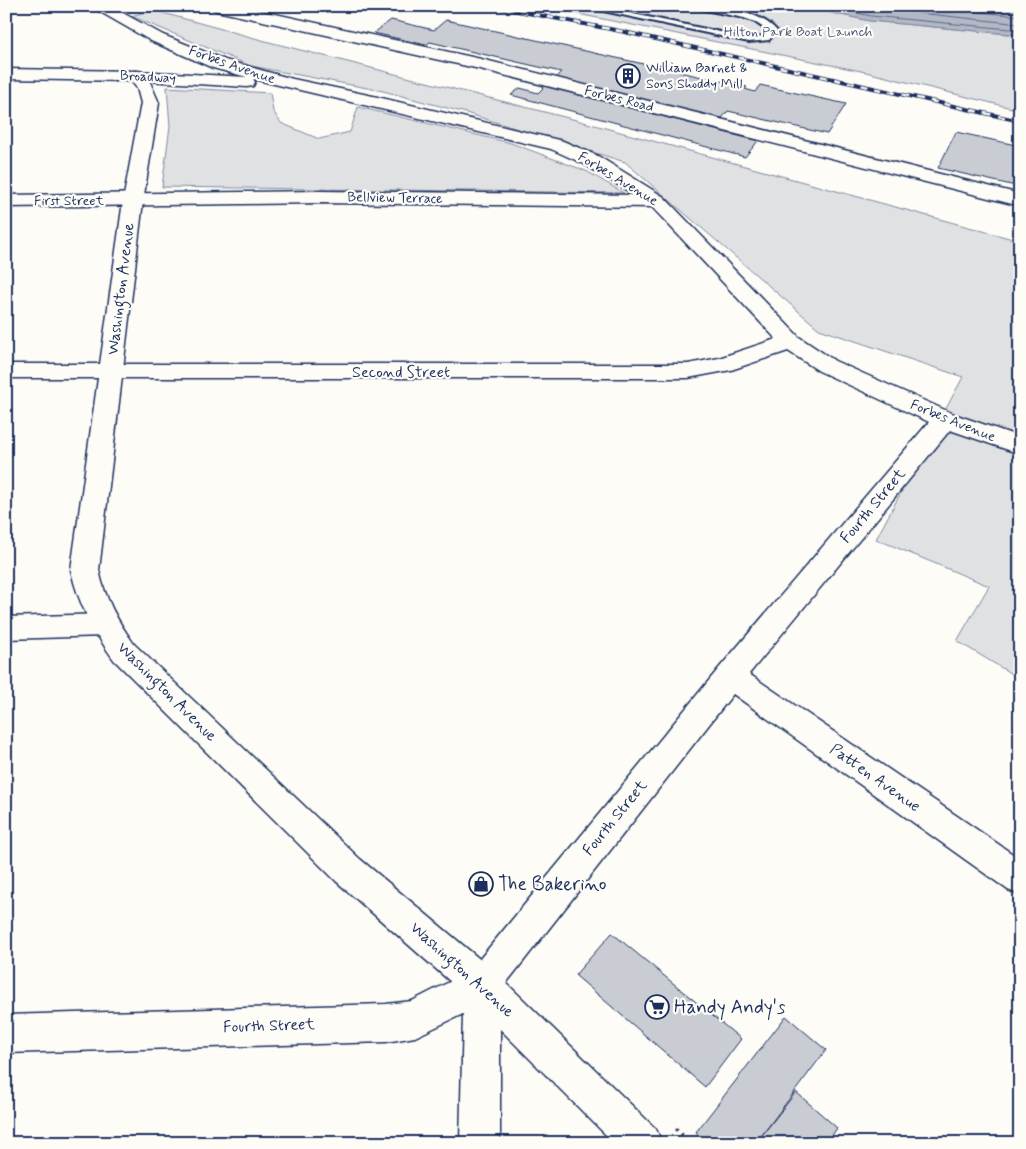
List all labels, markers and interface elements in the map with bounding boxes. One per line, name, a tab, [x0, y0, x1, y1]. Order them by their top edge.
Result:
park label: Hilton Park Boat Launch	[724, 23, 873, 41]
street label: Forbes Avenue	[186, 42, 278, 88]
place label: William Barnet & Sons Shoddy Mill	[646, 59, 748, 93]
building icon: William Barnet & Sons Shoddy Mill	[615, 63, 641, 89]
street label: Broadway	[120, 67, 176, 87]
street label: Forbes Road	[583, 82, 655, 116]
street label: Forbes Avenue	[575, 148, 662, 210]
street label: Bellview Terrace	[347, 188, 443, 208]
street label: First Street	[34, 192, 105, 210]
street label: Washington Avenue	[102, 221, 141, 356]
street label: Second Street	[352, 362, 450, 383]
street label: Forbes Avenue	[908, 396, 998, 446]
street label: Fourth Street	[836, 464, 911, 548]
street label: Washington Avenue	[112, 638, 222, 747]
street label: Patten Avenue	[826, 739, 924, 817]
street label: Fourth Street	[578, 775, 652, 860]
shop icon: The Bakerino	[468, 871, 494, 897]
place label: The Bakerino	[498, 872, 607, 897]
street label: Washington Avenue	[405, 918, 519, 1023]
supermarket icon: Handy Andy's	[644, 994, 670, 1020]
place label: Handy Andy's	[674, 995, 786, 1021]
street label: Fourth Street	[223, 1014, 316, 1038]

